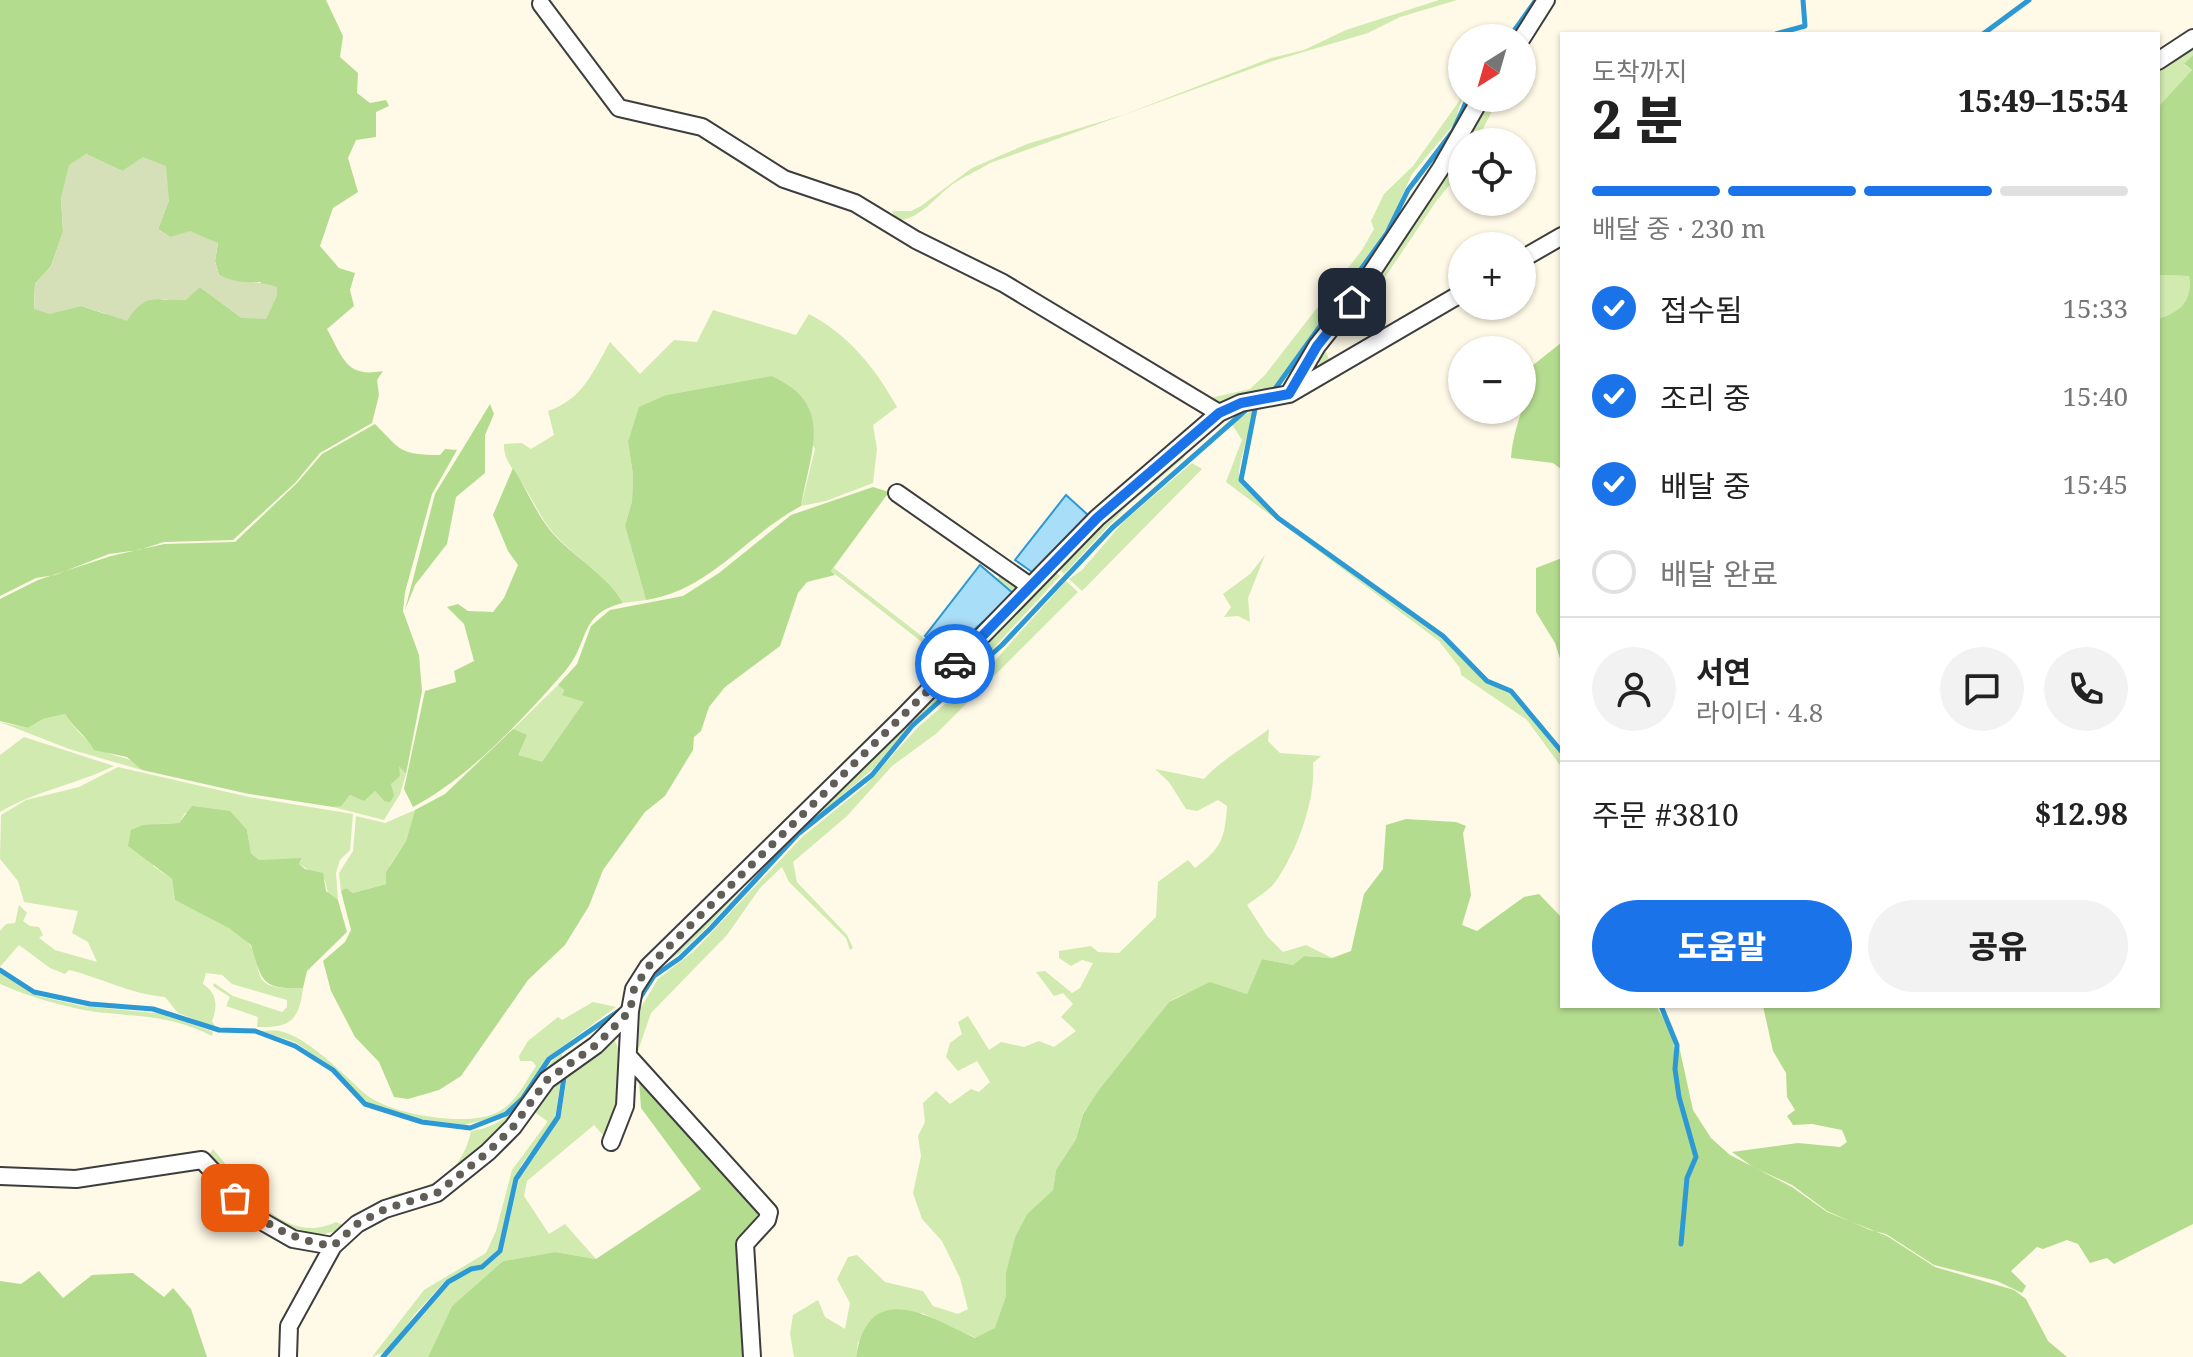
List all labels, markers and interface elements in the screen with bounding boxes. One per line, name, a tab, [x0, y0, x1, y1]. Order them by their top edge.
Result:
north arrow	[1448, 24, 1536, 112]
map controls	[1448, 24, 1536, 424]
text: 도착까지	[1592, 53, 1688, 89]
text: 15:49–15:54	[1958, 80, 2128, 121]
text: 2 분	[1592, 83, 1683, 154]
button: locate	[1448, 128, 1536, 216]
text: 배달 중 · 230 m	[1592, 210, 1765, 246]
button: +	[1448, 232, 1536, 320]
pin	[1318, 268, 1386, 336]
icon: home	[1330, 280, 1374, 324]
icon: check	[1592, 286, 1636, 330]
text: 접수됨	[1660, 289, 1743, 330]
text: 15:33	[2062, 290, 2128, 326]
button: −	[1448, 336, 1536, 424]
icon: check	[1592, 374, 1636, 418]
text: 조리 중	[1660, 377, 1751, 418]
text: 15:40	[2062, 378, 2128, 414]
icon: check	[1592, 462, 1636, 506]
text: 배달 중	[1660, 465, 1751, 506]
text: 15:45	[2062, 466, 2128, 502]
text: 배달 완료	[1660, 553, 1778, 594]
courier	[915, 624, 995, 704]
icon: car	[933, 642, 977, 686]
button: person	[1592, 647, 1676, 731]
button: chat	[1940, 647, 2024, 731]
button: phone	[2044, 647, 2128, 731]
text: 서연	[1696, 651, 1751, 692]
text: 라이더 · 4.8	[1696, 694, 1823, 730]
text: $12.98	[2034, 793, 2128, 834]
text: 주문 #3810	[1592, 794, 1739, 835]
button: 도움말	[1592, 900, 1852, 992]
button: 공유	[1868, 900, 2128, 992]
pin	[201, 1164, 269, 1232]
icon: bag	[213, 1176, 257, 1220]

